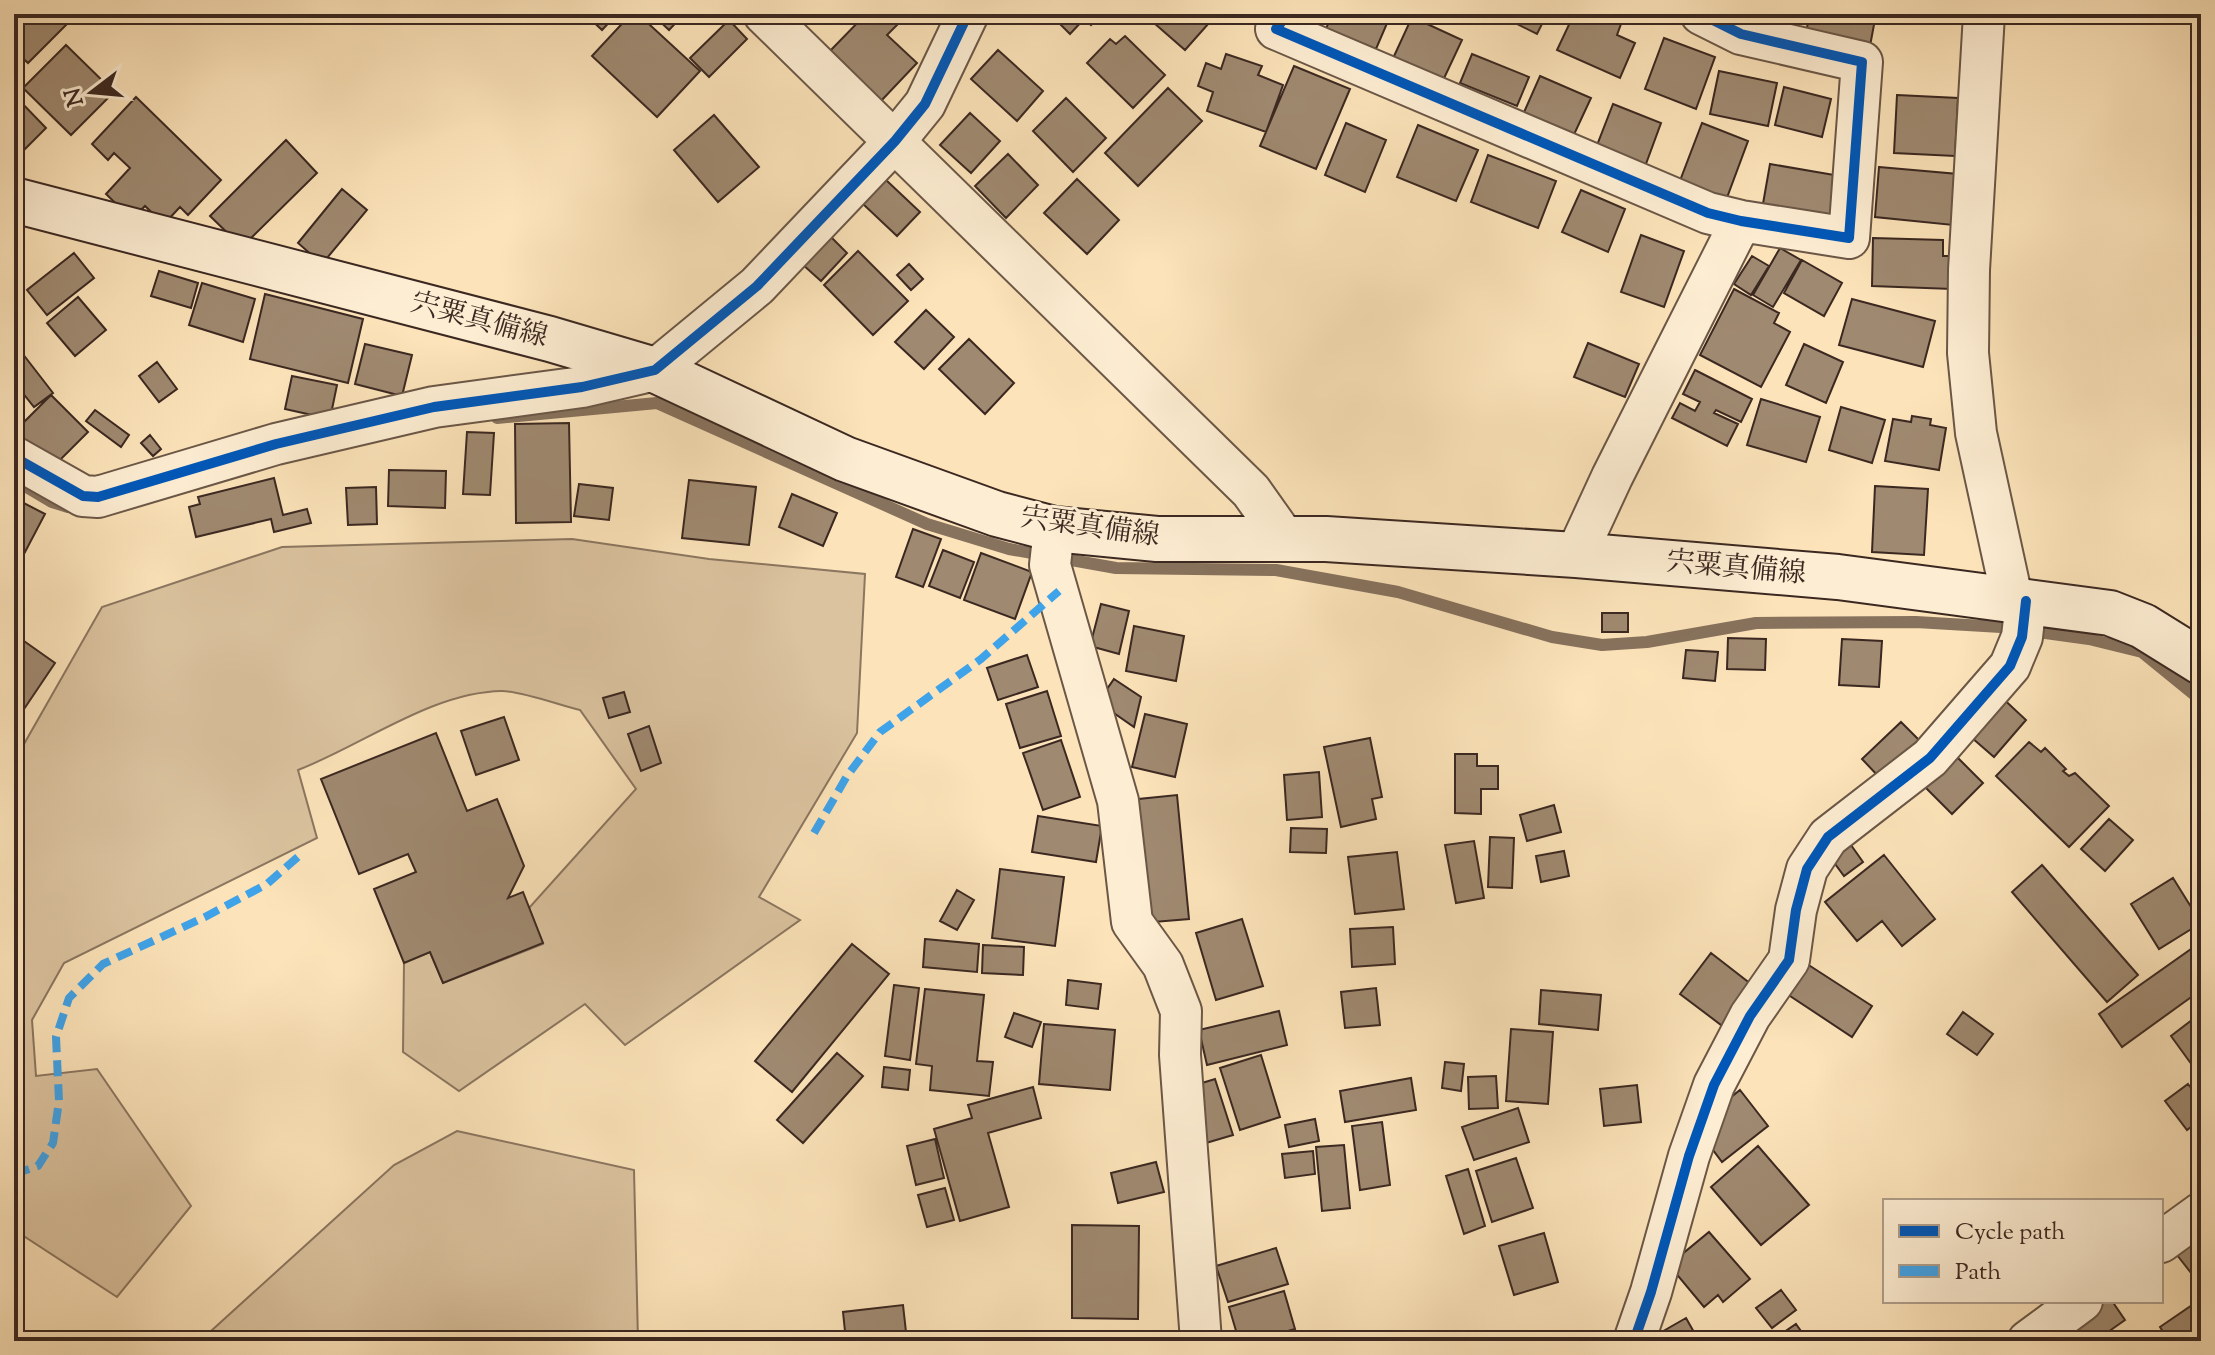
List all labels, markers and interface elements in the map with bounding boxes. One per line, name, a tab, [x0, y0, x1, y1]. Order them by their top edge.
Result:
north arrow	[52, 52, 132, 132]
text: N	[58, 83, 93, 110]
street label: 宍粟真備線	[406, 284, 552, 358]
street label: 宍粟真備線	[1018, 498, 1162, 558]
street label: 宍粟真備線	[1665, 543, 1807, 595]
legend	[1883, 1199, 2163, 1303]
text: Cycle path	[1955, 1216, 2065, 1250]
text: Path	[1955, 1256, 2001, 1290]

